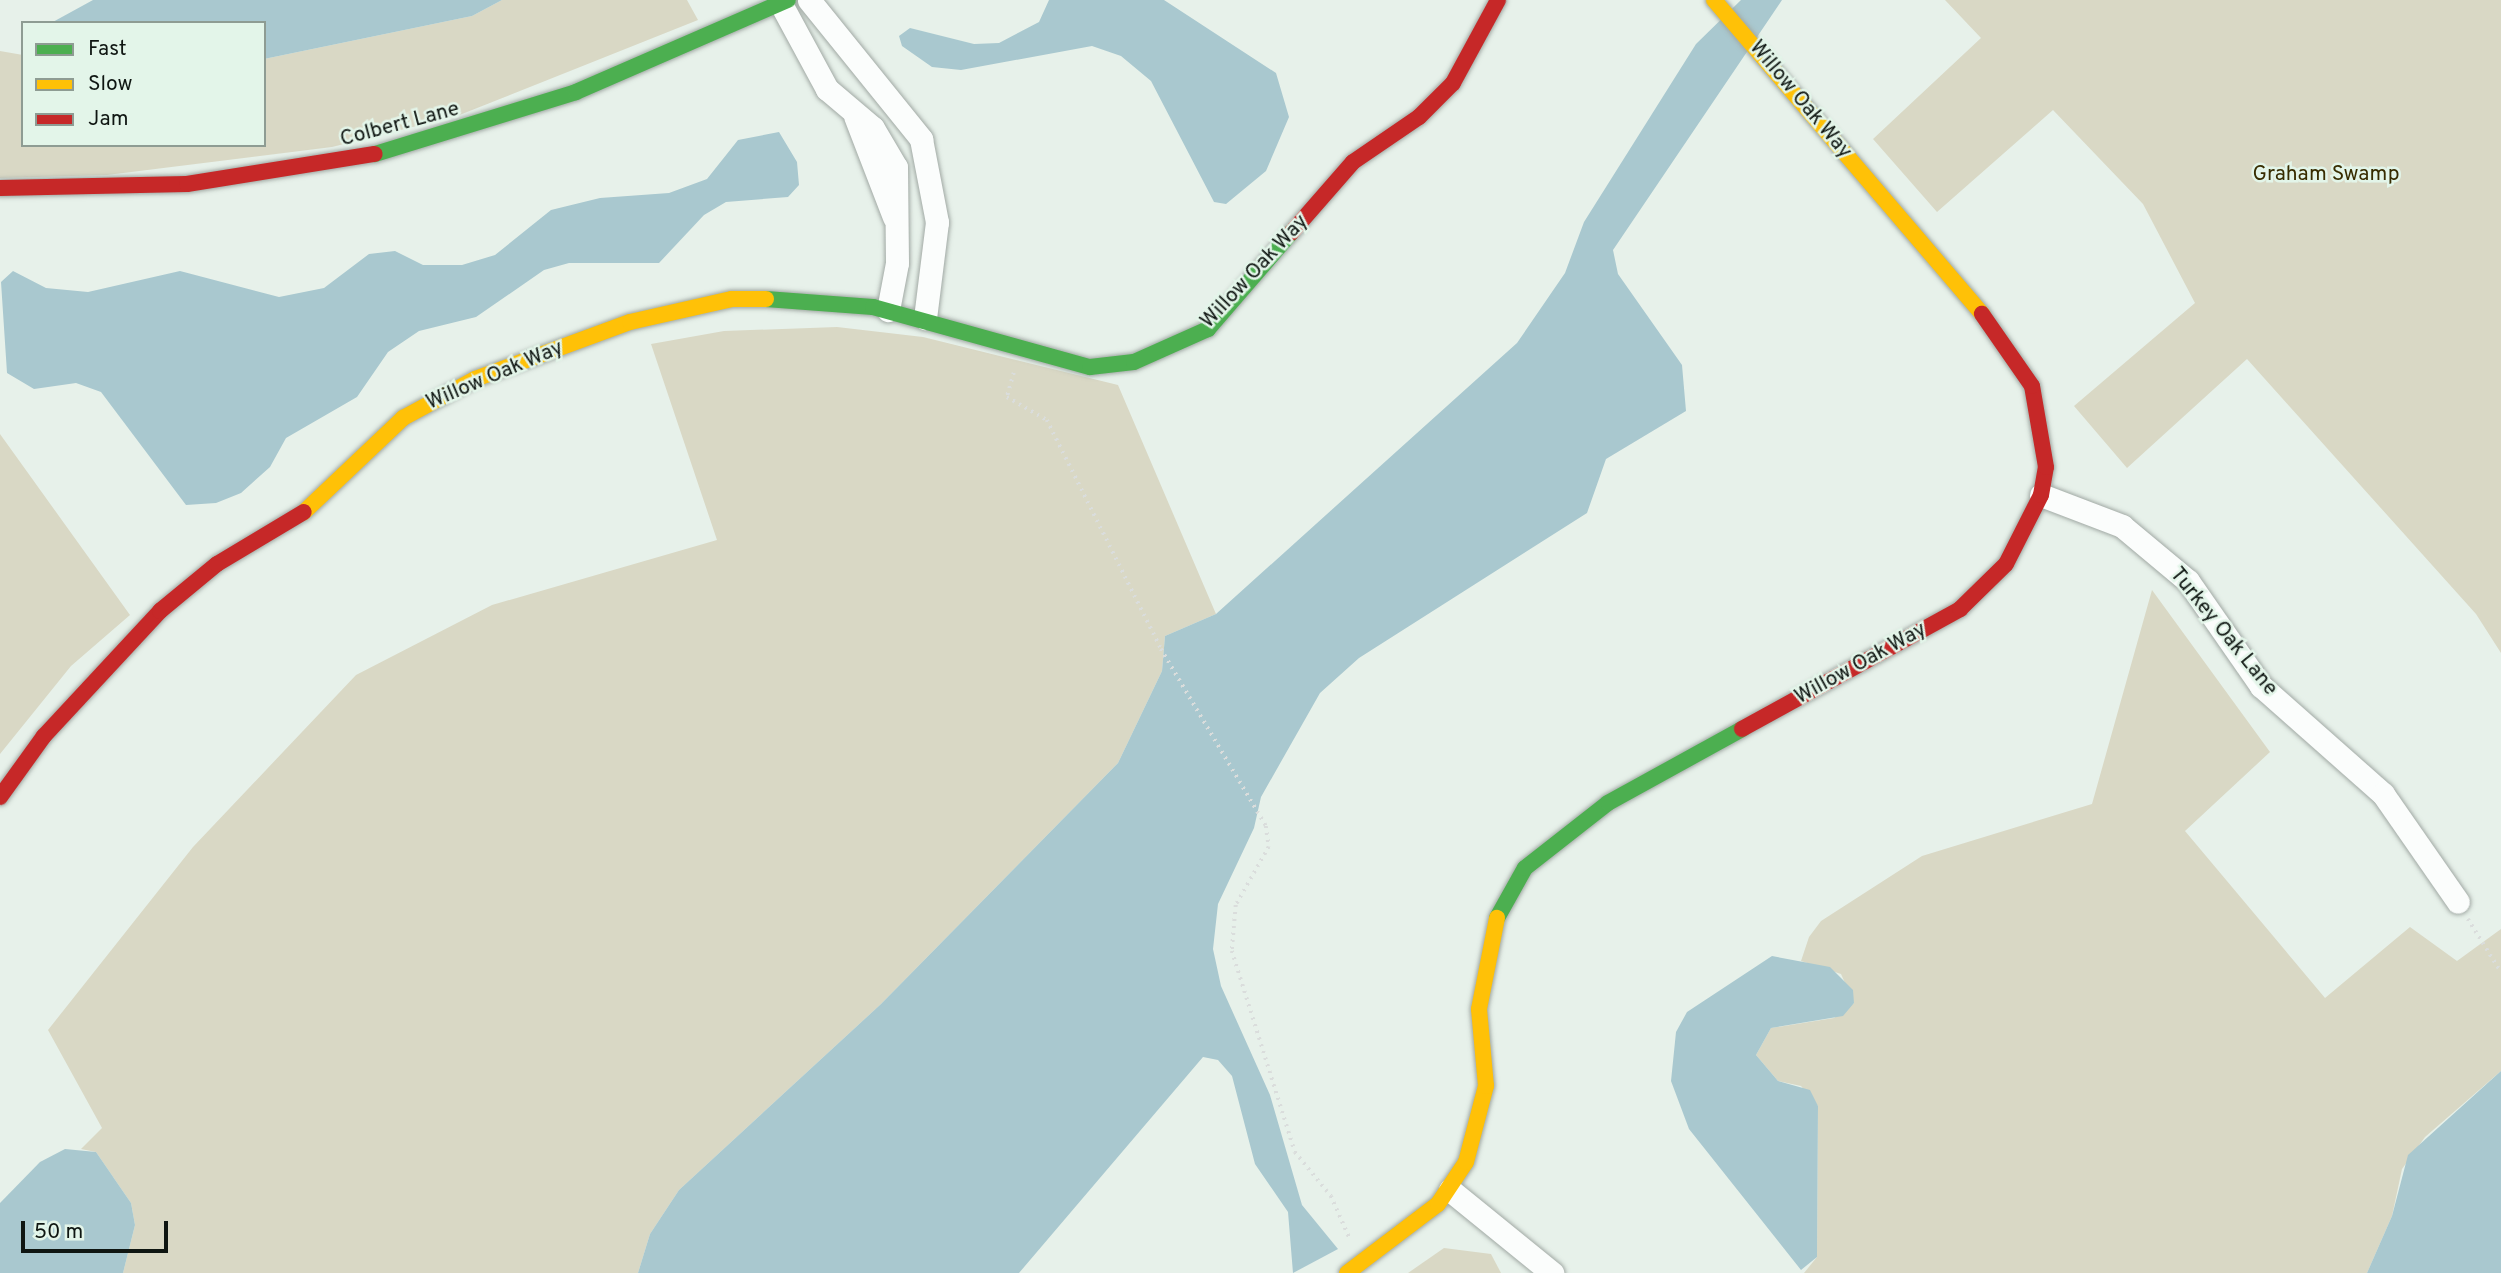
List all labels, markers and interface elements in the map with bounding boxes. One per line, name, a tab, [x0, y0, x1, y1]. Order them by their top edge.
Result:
legend	[21, 21, 266, 147]
text: Fast	[88, 36, 127, 63]
street label: Willow Oak Way	[1743, 36, 1857, 164]
text: Slow	[88, 71, 133, 98]
street label: Colbert Lane	[338, 97, 462, 153]
text: Jam	[88, 106, 129, 133]
park label: Graham Swamp	[2252, 162, 2400, 188]
street label: Willow Oak Way	[1196, 210, 1314, 334]
street label: Willow Oak Way	[423, 336, 567, 416]
street label: Turkey Oak Lane	[2164, 563, 2282, 701]
street label: Willow Oak Way	[1791, 617, 1931, 711]
scale bar	[24, 1206, 172, 1250]
text: 50 m	[34, 1219, 83, 1246]

